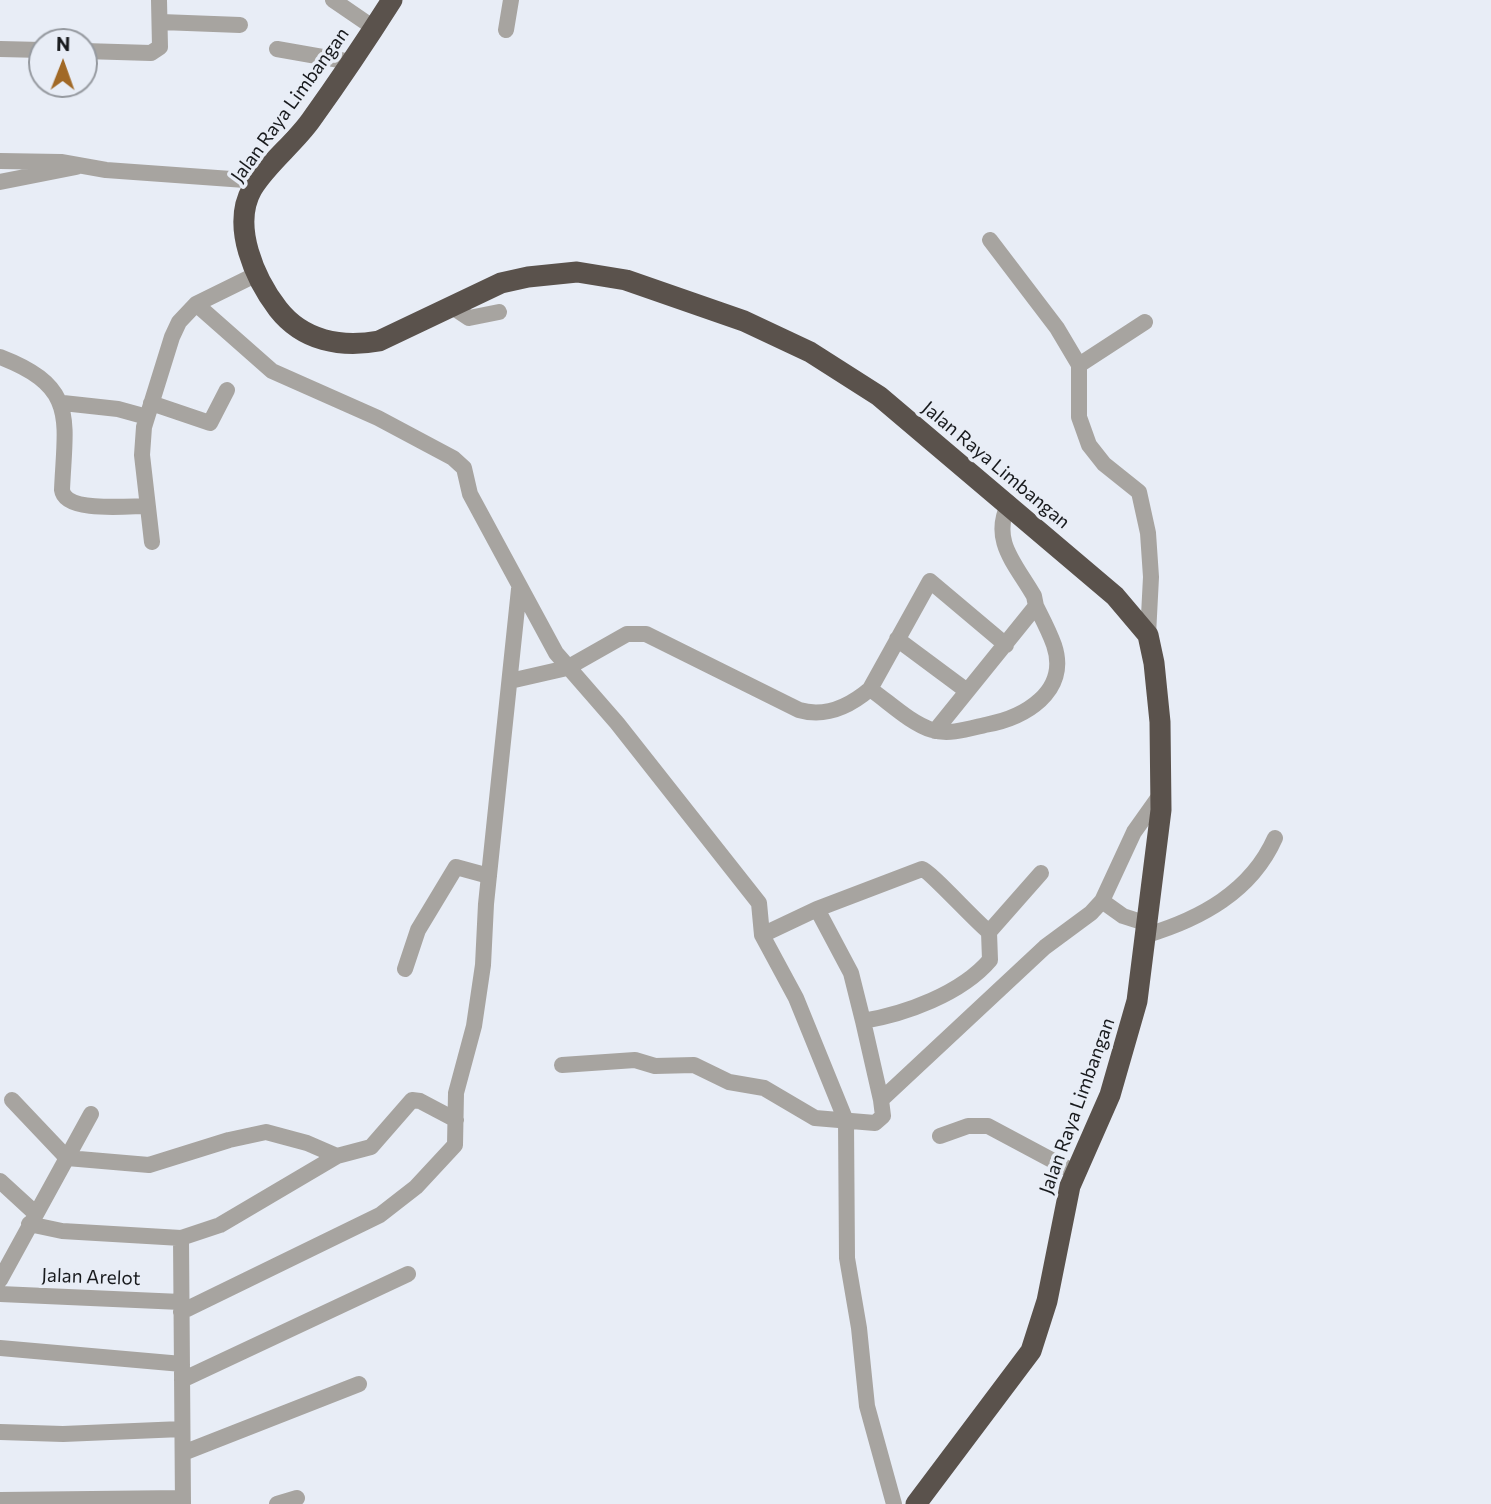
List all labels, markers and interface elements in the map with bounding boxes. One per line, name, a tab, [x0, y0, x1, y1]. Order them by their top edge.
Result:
street label: Jalan Raya Limbangan	[226, 23, 354, 187]
north arrow	[28, 28, 98, 98]
text: N	[56, 32, 71, 55]
street label: Jalan Raya Limbangan	[918, 397, 1074, 533]
street label: Jalan Raya Limbangan	[1035, 1015, 1119, 1197]
street label: Jalan Arelot	[41, 1264, 141, 1290]

